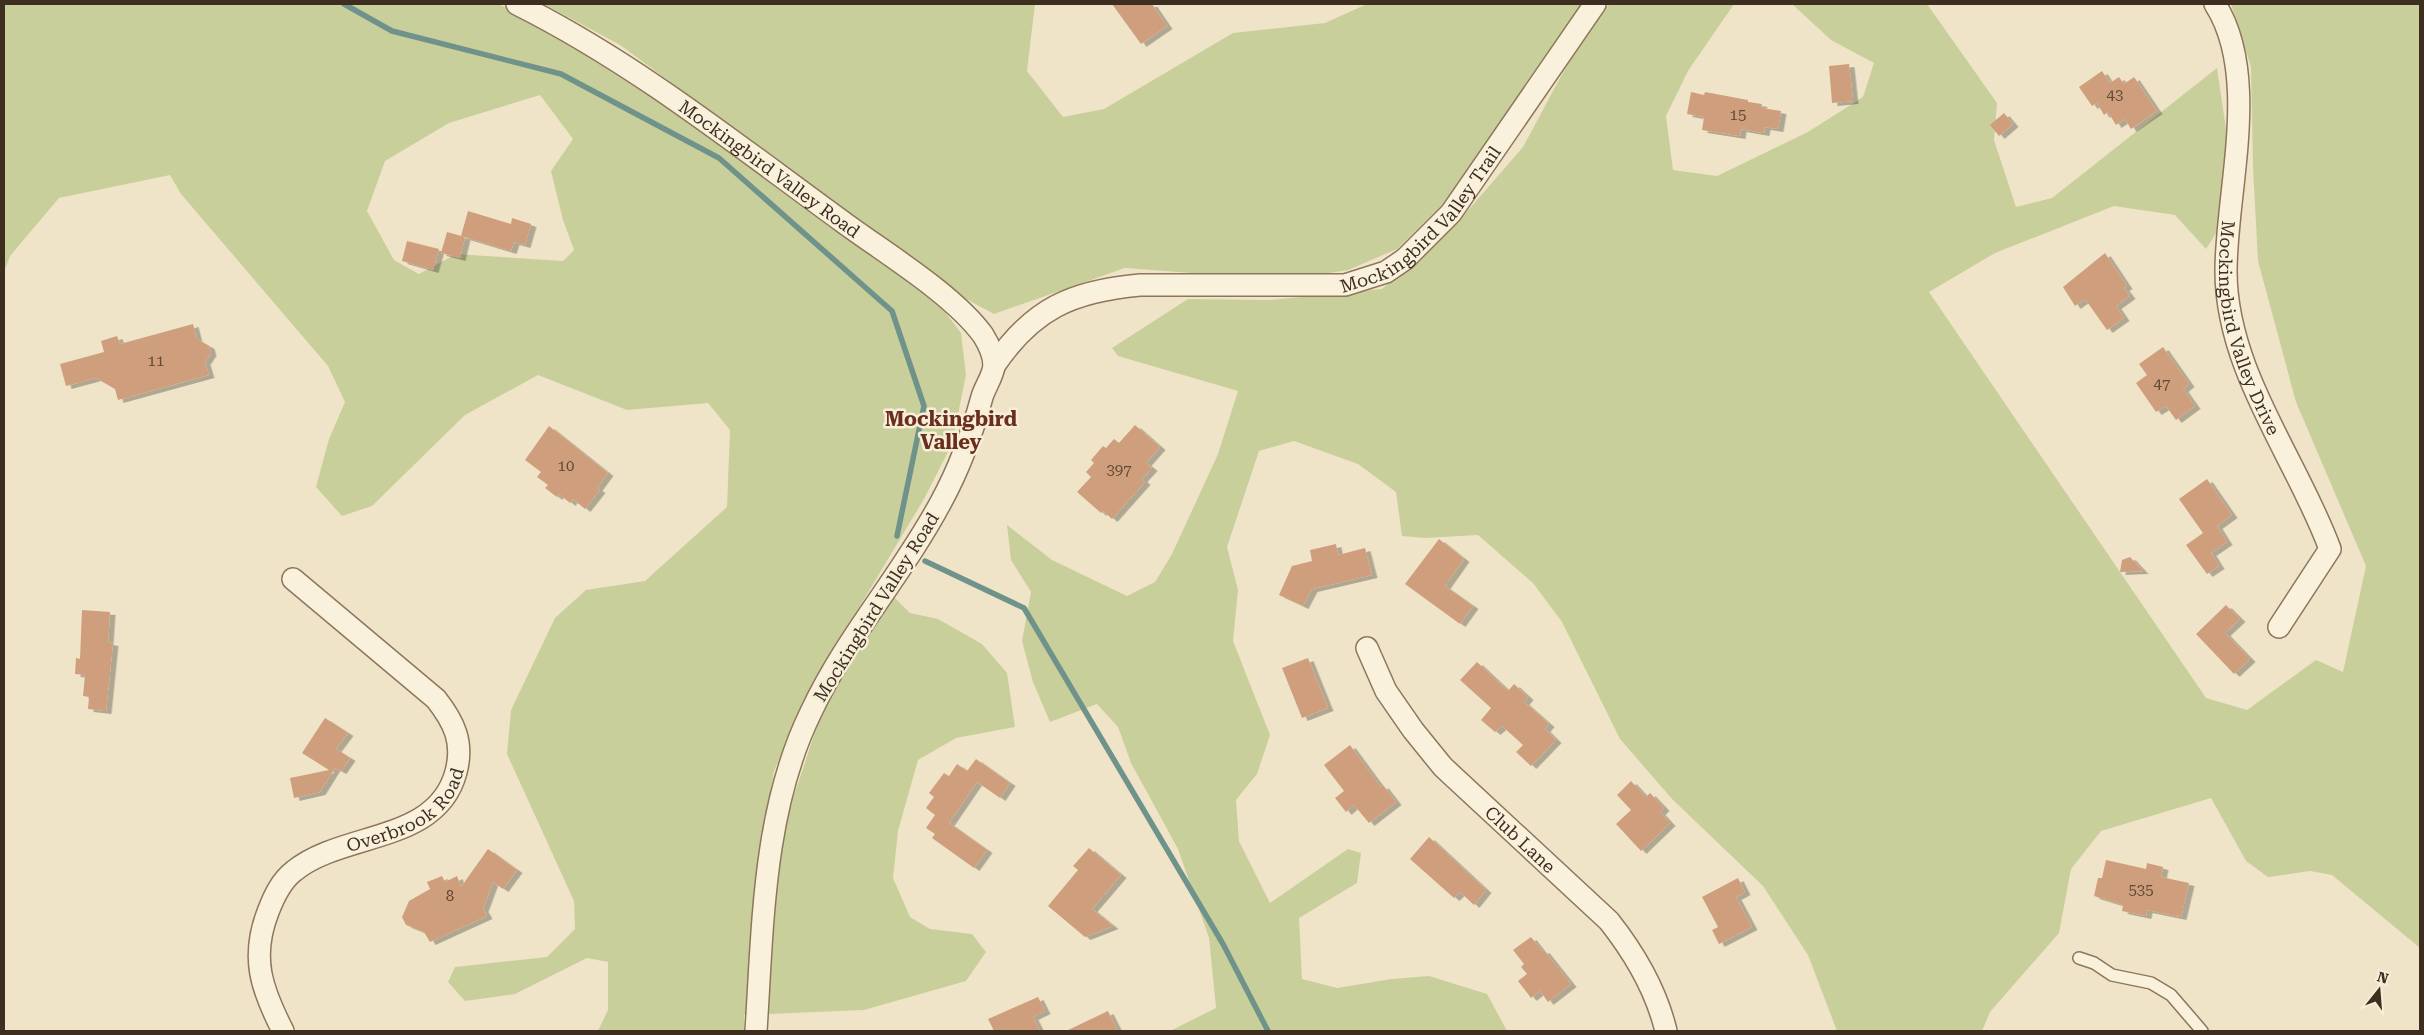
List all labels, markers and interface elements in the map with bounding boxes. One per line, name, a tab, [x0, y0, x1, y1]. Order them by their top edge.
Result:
house number: 43	[2107, 86, 2123, 104]
street label: Mockingbird Valley Road	[675, 95, 865, 242]
house number: 15	[1730, 106, 1746, 124]
street label: Mockingbird Valley Trail	[1337, 141, 1505, 296]
street label: Mockingbird Valley Drive	[2215, 220, 2285, 438]
house number: 11	[148, 352, 164, 370]
house number: 47	[2154, 375, 2170, 393]
district label: Mockingbird Valley	[885, 407, 1018, 454]
house number: 10	[558, 457, 574, 475]
house number: 397	[1106, 461, 1132, 479]
street label: Mockingbird Valley Road	[809, 508, 943, 705]
street label: Overbrook Road	[344, 765, 467, 856]
street label: Club Lane	[1481, 801, 1560, 877]
house number: 535	[2128, 881, 2154, 899]
house number: 8	[446, 887, 454, 905]
north arrow	[2354, 965, 2404, 1015]
text: N	[2375, 968, 2391, 987]

